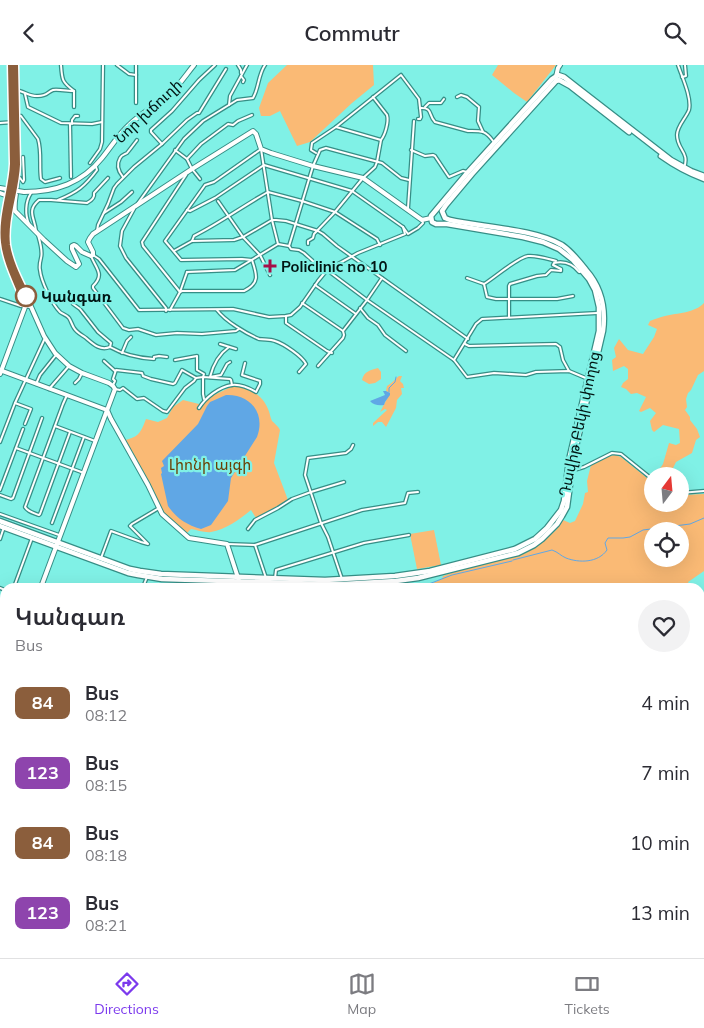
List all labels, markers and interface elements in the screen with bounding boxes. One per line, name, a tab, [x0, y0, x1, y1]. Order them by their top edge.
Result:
icon: back	[15, 19, 43, 47]
text: Commutr	[304, 19, 400, 47]
icon: search	[661, 19, 689, 47]
street label: Նոր խճուղի	[110, 75, 186, 147]
place label: Policlinic no 10	[281, 257, 387, 276]
marker: Policlinic no 10	[263, 259, 277, 273]
marker: Կանգառ	[15, 285, 37, 307]
place label: Կանգառ	[41, 287, 112, 306]
street label: Դավիթ Բեկի փողոց	[554, 350, 604, 498]
park label: Լիոնի այգի	[169, 455, 251, 474]
north arrow	[644, 467, 689, 513]
map controls	[644, 467, 689, 567]
button: locate	[644, 522, 689, 567]
button: heart	[638, 600, 690, 652]
text: Կանգառ	[15, 601, 125, 631]
text: Bus	[15, 635, 43, 655]
text: Bus	[85, 681, 119, 705]
text: 84	[32, 691, 53, 714]
text: 4 min	[641, 691, 690, 715]
text: 08:12	[85, 705, 127, 725]
text: Bus	[85, 751, 119, 775]
text: 123	[26, 761, 59, 784]
text: 7 min	[641, 761, 690, 785]
text: 08:15	[85, 775, 127, 795]
text: Bus	[85, 821, 119, 845]
text: 84	[32, 831, 53, 854]
text: 10 min	[630, 831, 690, 855]
text: 08:18	[85, 845, 127, 865]
text: Bus	[85, 891, 119, 915]
text: 123	[26, 901, 59, 924]
text: 13 min	[630, 901, 690, 925]
text: 08:21	[85, 915, 127, 935]
tab: Directions	[94, 970, 159, 1018]
tab: Map	[347, 970, 376, 1018]
tab: Tickets	[565, 970, 610, 1018]

